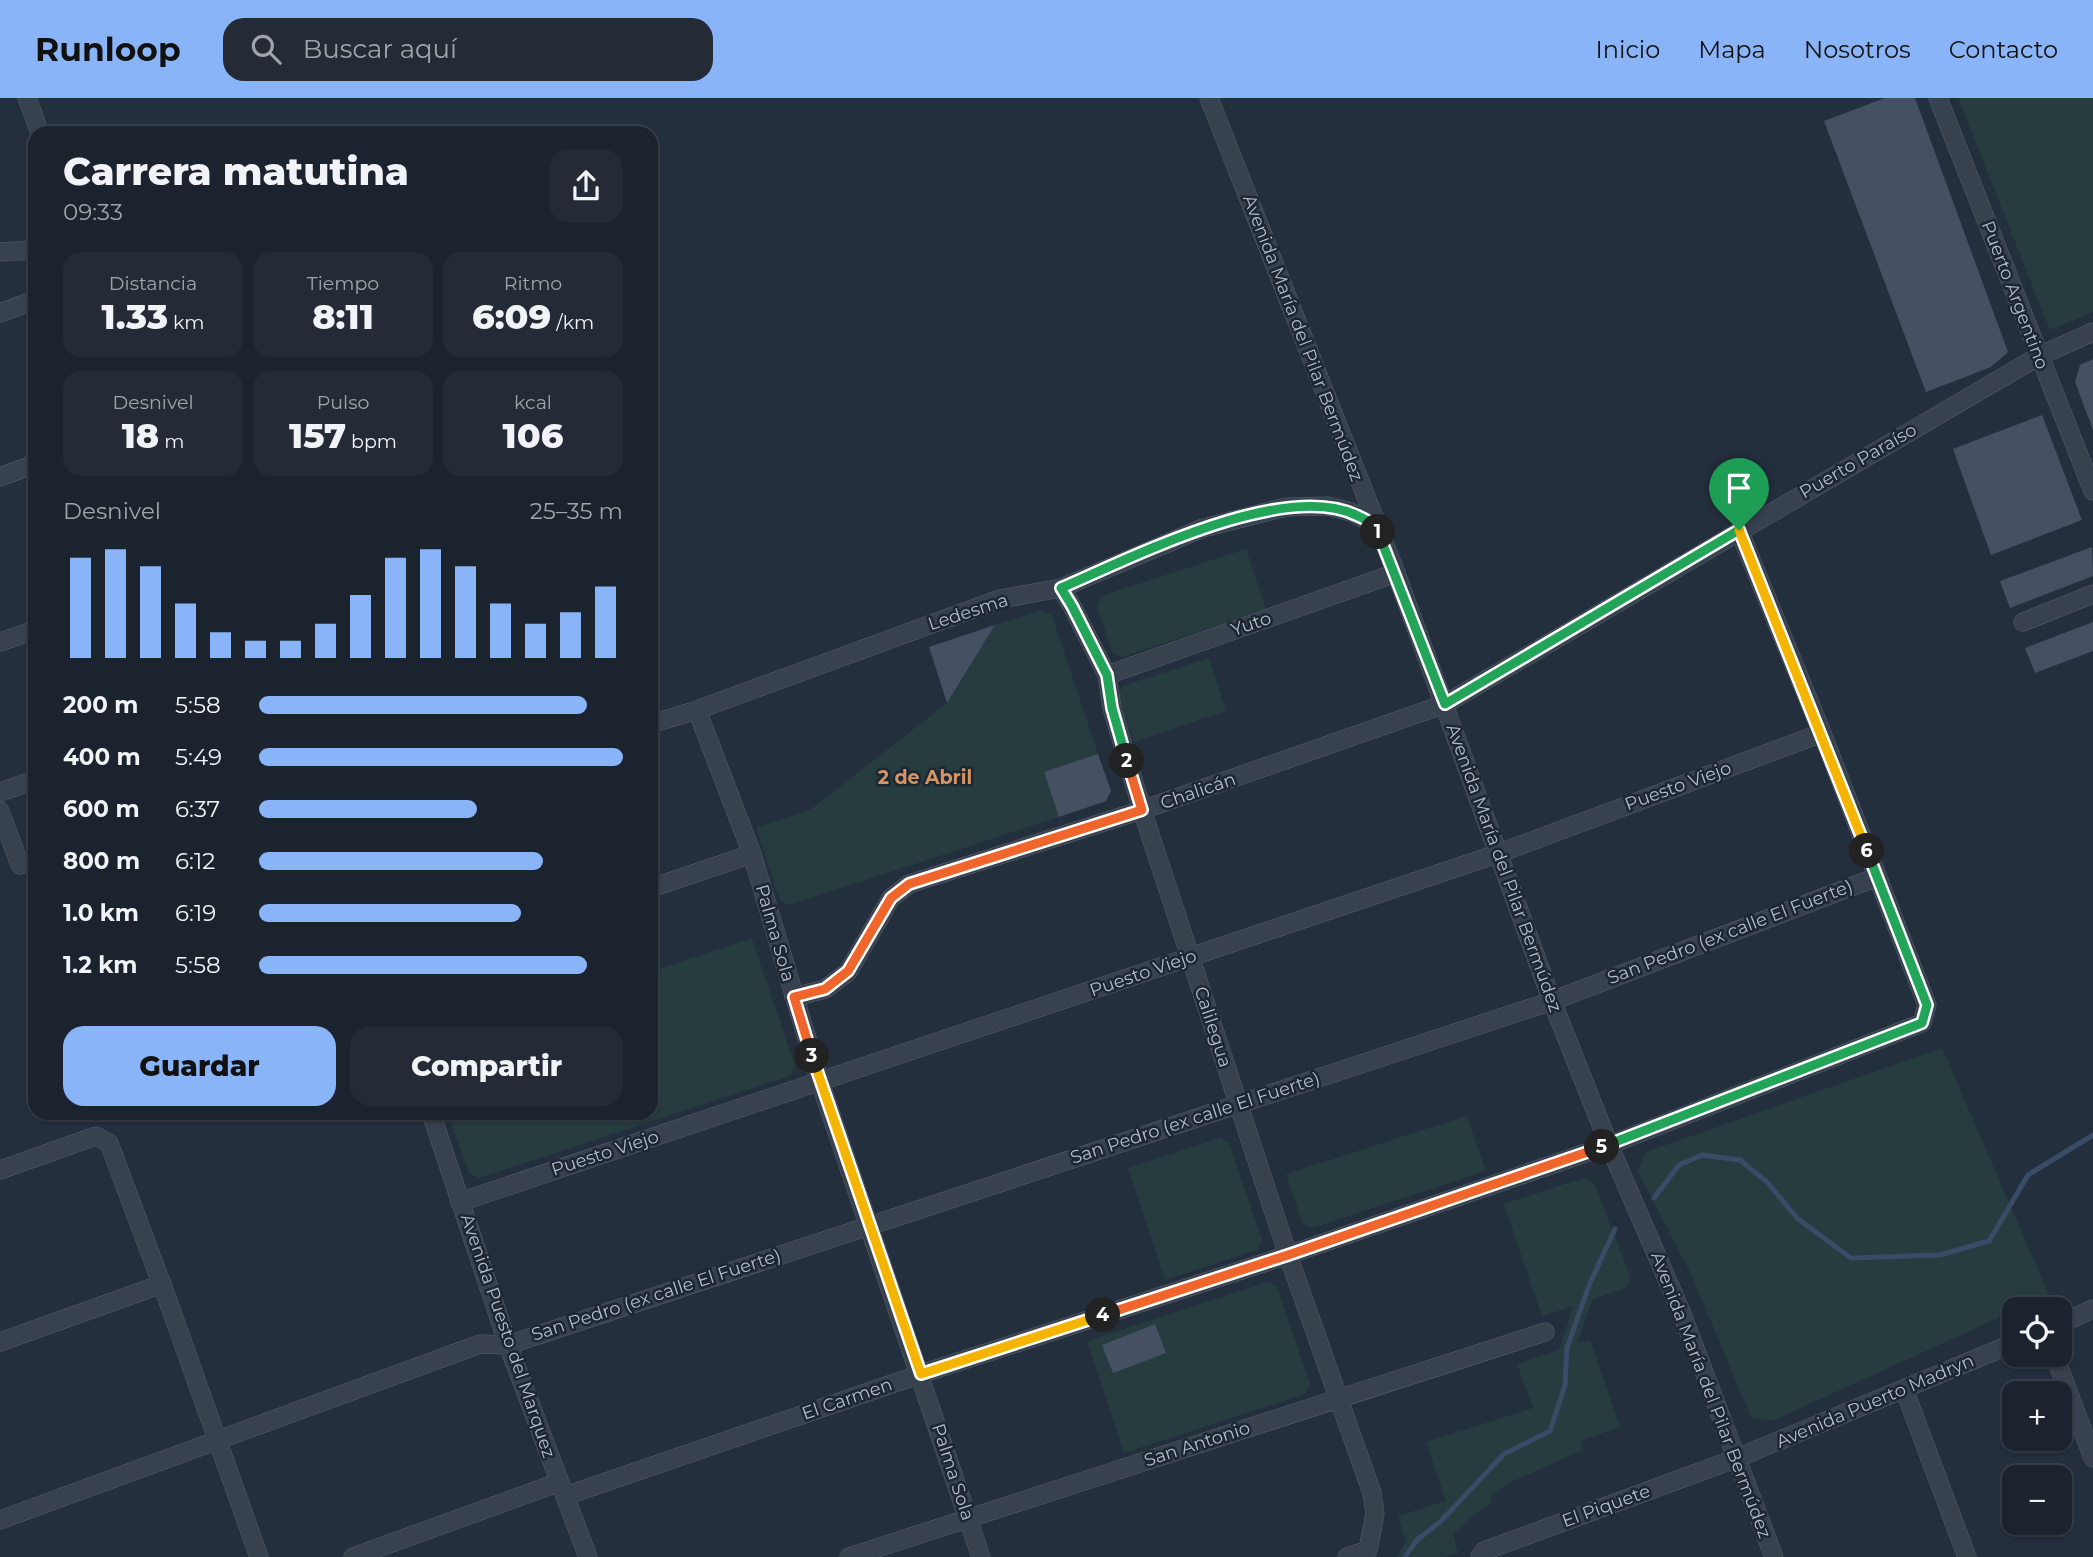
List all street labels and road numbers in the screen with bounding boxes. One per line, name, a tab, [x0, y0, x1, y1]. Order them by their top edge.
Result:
street label: Avenida María del Pilar Bermúdez	[1238, 192, 1368, 484]
street label: Puerto Argentino	[1977, 218, 2053, 372]
street label: Puerto Paraíso	[1795, 419, 1921, 503]
street label: Ledesma	[925, 589, 1011, 635]
street label: Yuto	[1228, 607, 1274, 641]
street label: Avenida María del Pilar Bermúdez	[1441, 721, 1567, 1015]
street label: Puesto Viejo	[1622, 757, 1734, 815]
street label: Chalicán	[1157, 768, 1239, 814]
street label: San Pedro (ex calle El Fuerte)	[1604, 875, 1856, 989]
street label: Palma Sola	[751, 882, 799, 984]
street label: Puesto Viejo	[1087, 944, 1199, 1002]
street label: Calilegua	[1190, 984, 1236, 1070]
street label: San Pedro (ex calle El Fuerte)	[1067, 1067, 1323, 1169]
street label: Puesto Viejo	[548, 1125, 662, 1181]
street label: Avenida Puesto del Marquez	[456, 1211, 560, 1461]
street label: San Pedro (ex calle El Fuerte)	[528, 1244, 784, 1346]
street label: Avenida María del Pilar Bermúdez	[1646, 1249, 1776, 1541]
street label: Avenida Puerto Madryn	[1773, 1349, 1977, 1453]
street label: El Carmen	[799, 1373, 895, 1425]
street label: San Antonio	[1141, 1417, 1253, 1471]
street label: Palma Sola	[927, 1421, 979, 1523]
street label: El Piquete	[1559, 1480, 1653, 1532]

